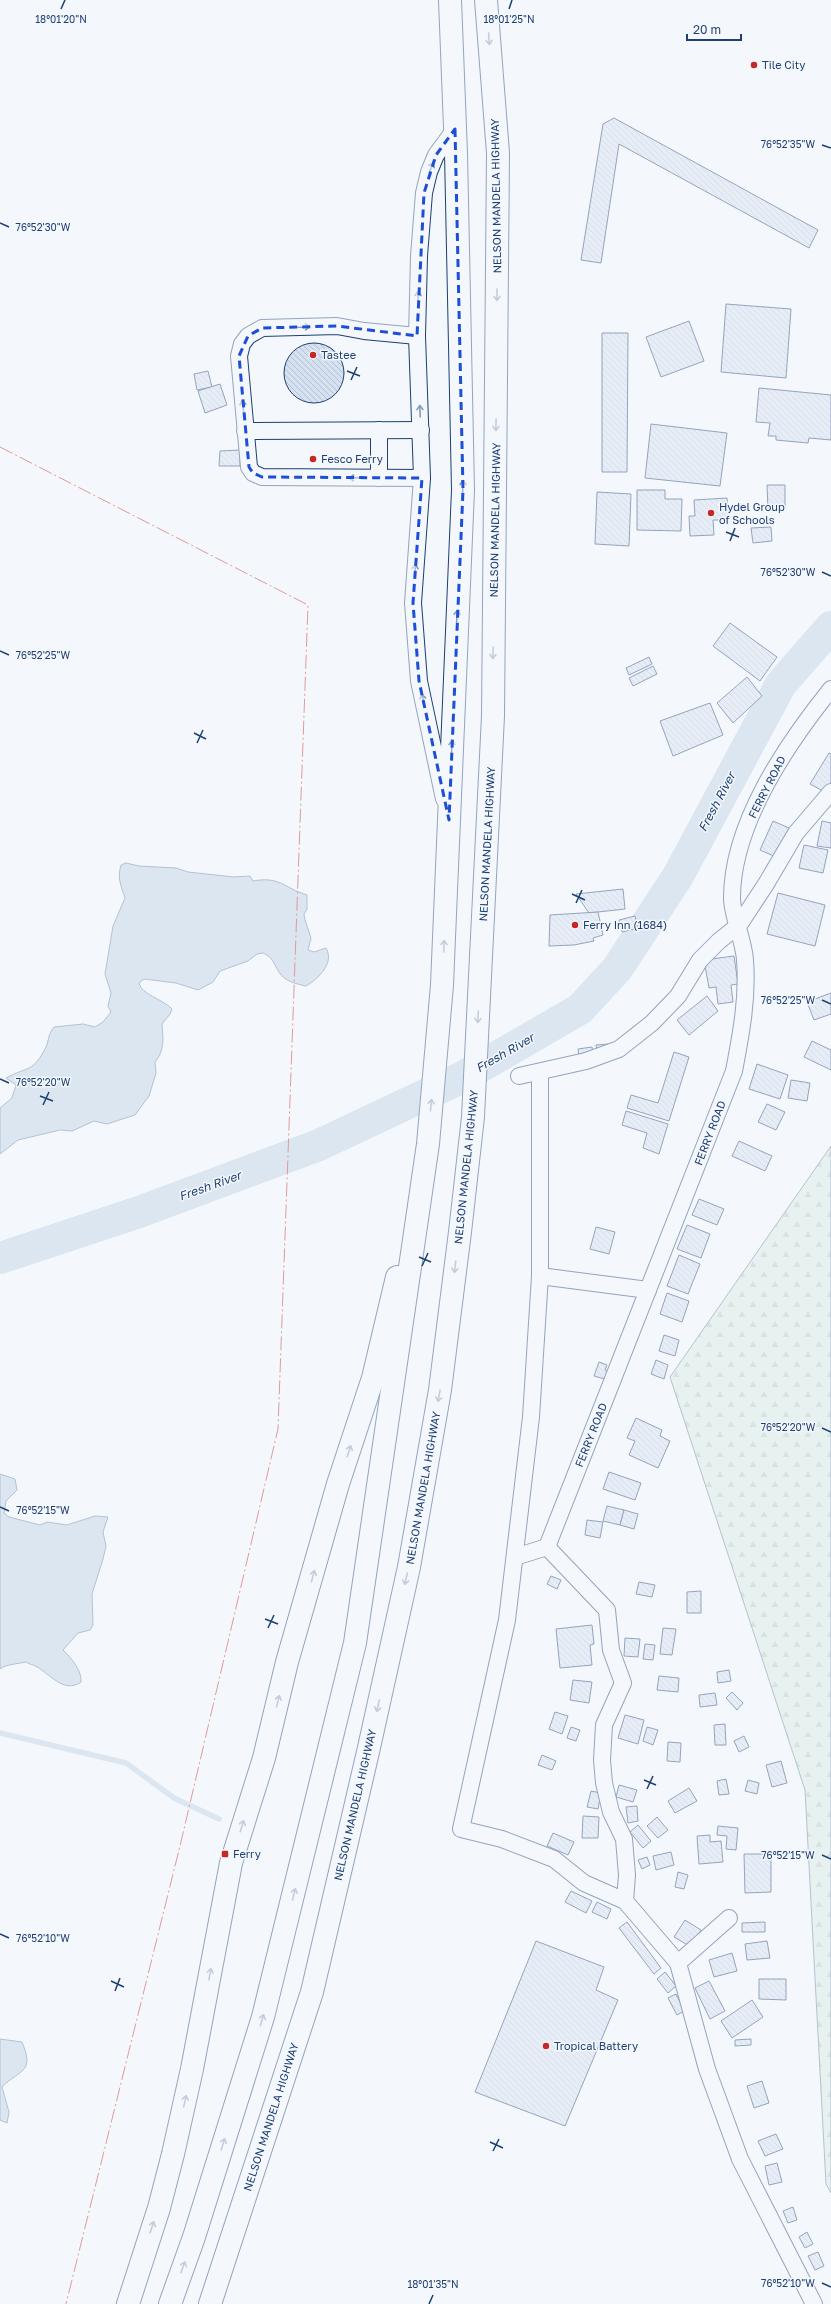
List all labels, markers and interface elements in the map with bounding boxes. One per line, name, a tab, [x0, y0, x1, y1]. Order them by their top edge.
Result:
text: 18°01'20"N	[35, 13, 87, 25]
text: 18°01'25"N	[483, 13, 535, 25]
scale bar	[687, 16, 741, 42]
text: 20 m	[693, 22, 721, 37]
one-way arrow	[486, 32, 493, 45]
place label: Tile City	[762, 58, 806, 71]
marker: Tile City	[749, 60, 759, 70]
street label: NELSON MANDELA HIGHWAY	[488, 118, 503, 274]
text: 76°52'35"W	[761, 138, 816, 150]
one-way arrow	[428, 162, 436, 174]
text: 76°52'30"W	[16, 221, 71, 233]
one-way arrow	[493, 288, 501, 301]
one-way arrow	[414, 291, 422, 304]
one-way arrow	[297, 323, 310, 331]
place label: Tastee	[321, 348, 356, 361]
marker: Tastee	[308, 350, 318, 360]
one-way arrow	[240, 400, 247, 413]
one-way arrow	[416, 405, 424, 418]
one-way arrow	[492, 418, 500, 431]
street label: NELSON MANDELA HIGHWAY	[487, 442, 502, 598]
place label: Fesco Ferry	[321, 452, 383, 465]
marker: Fesco Ferry	[308, 454, 318, 464]
one-way arrow	[349, 474, 362, 482]
one-way arrow	[459, 480, 467, 493]
place label: Hydel Group of Schools	[719, 500, 785, 526]
marker: Hydel Group of Schools	[706, 508, 716, 518]
one-way arrow	[412, 564, 419, 577]
text: 76°52'30"W	[761, 566, 816, 578]
one-way arrow	[454, 610, 461, 623]
one-way arrow	[490, 646, 497, 659]
text: 76°52'25"W	[16, 649, 71, 661]
one-way arrow	[418, 693, 426, 706]
one-way arrow	[448, 740, 455, 753]
street label: FERRY ROAD	[745, 753, 788, 820]
street label: NELSON MANDELA HIGHWAY	[476, 766, 497, 922]
water label: Fresh River	[695, 768, 740, 834]
place label: Ferry Inn (1684)	[583, 918, 667, 931]
marker: Ferry Inn (1684)	[570, 920, 580, 930]
one-way arrow	[440, 940, 447, 953]
text: 76°52'25"W	[761, 994, 816, 1006]
one-way arrow	[475, 1010, 482, 1023]
water label: Fresh River	[473, 1029, 539, 1075]
text: 76°52'20"W	[16, 1076, 71, 1088]
street label: NELSON MANDELA HIGHWAY	[451, 1089, 480, 1245]
street label: FERRY ROAD	[691, 1098, 728, 1167]
one-way arrow	[428, 1099, 435, 1112]
water label: Fresh River	[177, 1167, 245, 1204]
one-way arrow	[452, 1260, 459, 1273]
one-way arrow	[435, 1389, 443, 1402]
street label: FERRY ROAD	[572, 1401, 609, 1469]
street label: NELSON MANDELA HIGHWAY	[403, 1411, 442, 1565]
text: 76°52'20"W	[761, 1421, 816, 1433]
one-way arrow	[346, 1445, 353, 1458]
text: 76°52'15"W	[16, 1504, 70, 1516]
one-way arrow	[310, 1570, 317, 1583]
one-way arrow	[402, 1572, 410, 1585]
one-way arrow	[274, 1695, 282, 1708]
one-way arrow	[373, 1699, 381, 1712]
street label: NELSON MANDELA HIGHWAY	[331, 1728, 378, 1882]
one-way arrow	[239, 1820, 246, 1833]
place label: Ferry	[233, 1847, 261, 1860]
marker: Ferry	[220, 1849, 230, 1859]
text: 76°52'15"W	[761, 1849, 815, 1861]
one-way arrow	[291, 1887, 298, 1900]
text: 76°52'10"W	[16, 1932, 70, 1944]
one-way arrow	[206, 1967, 214, 1980]
one-way arrow	[259, 2013, 266, 2026]
place label: Tropical Battery	[554, 2039, 638, 2052]
street label: NELSON MANDELA HIGHWAY	[240, 2041, 301, 2193]
marker: Tropical Battery	[541, 2041, 551, 2051]
one-way arrow	[182, 2095, 189, 2108]
one-way arrow	[220, 2137, 227, 2150]
one-way arrow	[149, 2221, 157, 2233]
one-way arrow	[179, 2262, 187, 2274]
text: 76°52'10"W	[761, 2277, 815, 2289]
text: 18°01'35"N	[407, 2278, 459, 2290]

